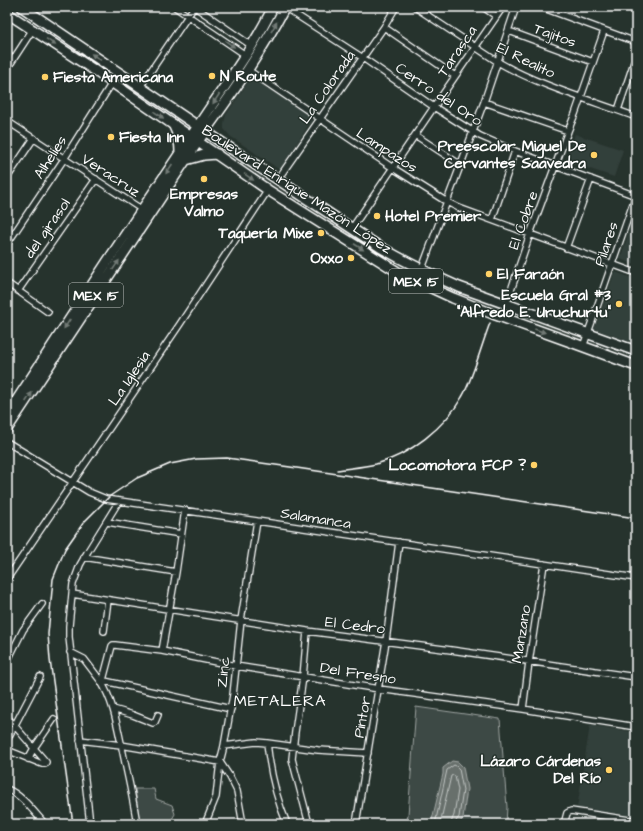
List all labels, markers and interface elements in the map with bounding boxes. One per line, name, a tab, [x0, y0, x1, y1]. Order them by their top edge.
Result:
street label: Tajitos	[531, 18, 580, 53]
one-way arrow	[270, 21, 277, 33]
street label: Tarasca	[433, 21, 482, 81]
street label: El Realito	[493, 37, 559, 84]
one-way arrow	[46, 38, 56, 46]
one-way arrow	[225, 40, 236, 48]
street label: La Colorada	[294, 46, 361, 128]
one-way arrow	[91, 53, 101, 61]
street label: Cerro del Oro	[391, 58, 487, 132]
place label: N Route	[220, 66, 276, 87]
place label: Fiesta Americana	[53, 67, 174, 88]
marker: N Route	[207, 71, 217, 81]
marker: Fiesta Americana	[40, 72, 50, 82]
one-way arrow	[212, 94, 220, 105]
one-way arrow	[154, 111, 164, 119]
street label: Boulevard Enrique Mazón López	[197, 120, 396, 259]
street label: Lampazos	[352, 123, 422, 178]
place label: Fiesta Inn	[119, 127, 185, 148]
street label: Alhelíes	[29, 131, 72, 183]
marker: Fiesta Inn	[106, 132, 116, 142]
place label: Preescolar Miguel De Cervantes Saavedra	[438, 136, 586, 174]
street label: Veracruz	[77, 149, 145, 203]
marker: Preescolar Miguel De Cervantes Saavedra	[589, 150, 599, 160]
one-way arrow	[165, 163, 173, 174]
one-way arrow	[244, 173, 255, 181]
marker: Empresas Valmo	[199, 174, 209, 184]
place label: Empresas Valmo	[170, 184, 238, 222]
street label: El Cobre	[503, 188, 544, 252]
street label: del girasol	[19, 194, 76, 263]
place label: Hotel Premier	[385, 206, 482, 227]
marker: Hotel Premier	[372, 211, 382, 221]
street label: Pilares	[589, 219, 624, 269]
place label: Taquería Mixe	[218, 223, 313, 244]
marker: Taquería Mixe	[316, 228, 326, 238]
one-way arrow	[353, 244, 364, 251]
place label: Oxxo	[310, 248, 344, 269]
marker: Oxxo	[346, 253, 356, 263]
one-way arrow	[112, 260, 120, 270]
place label: El Faraón	[497, 264, 565, 285]
road number: MEX 15	[389, 269, 443, 293]
marker: El Faraón	[484, 269, 494, 279]
road number: MEX 15	[69, 283, 123, 307]
place label: Escuela Gral #3 "Alfredo E. Uruchurtu"	[457, 285, 611, 323]
marker: Escuela Gral #3 "Alfredo E. Uruchurtu"	[614, 299, 624, 309]
one-way arrow	[63, 318, 70, 329]
one-way arrow	[534, 328, 546, 334]
street label: La Iglesia	[103, 346, 156, 410]
one-way arrow	[25, 391, 32, 403]
place label: Locomotora FCP ?	[389, 455, 526, 476]
marker: Locomotora FCP ?	[529, 460, 539, 470]
street label: Salamanca	[279, 503, 353, 534]
street label: Manzano	[507, 603, 537, 665]
street label: El Cedro	[324, 611, 387, 640]
street label: Zinc	[211, 655, 236, 689]
street label: Del Fresno	[319, 657, 398, 690]
district label: METALERA	[233, 690, 327, 712]
street label: Pintor	[348, 695, 376, 740]
place label: Lázaro Cárdenas Del Río	[480, 751, 602, 789]
marker: Lázaro Cárdenas Del Río	[604, 765, 614, 775]

